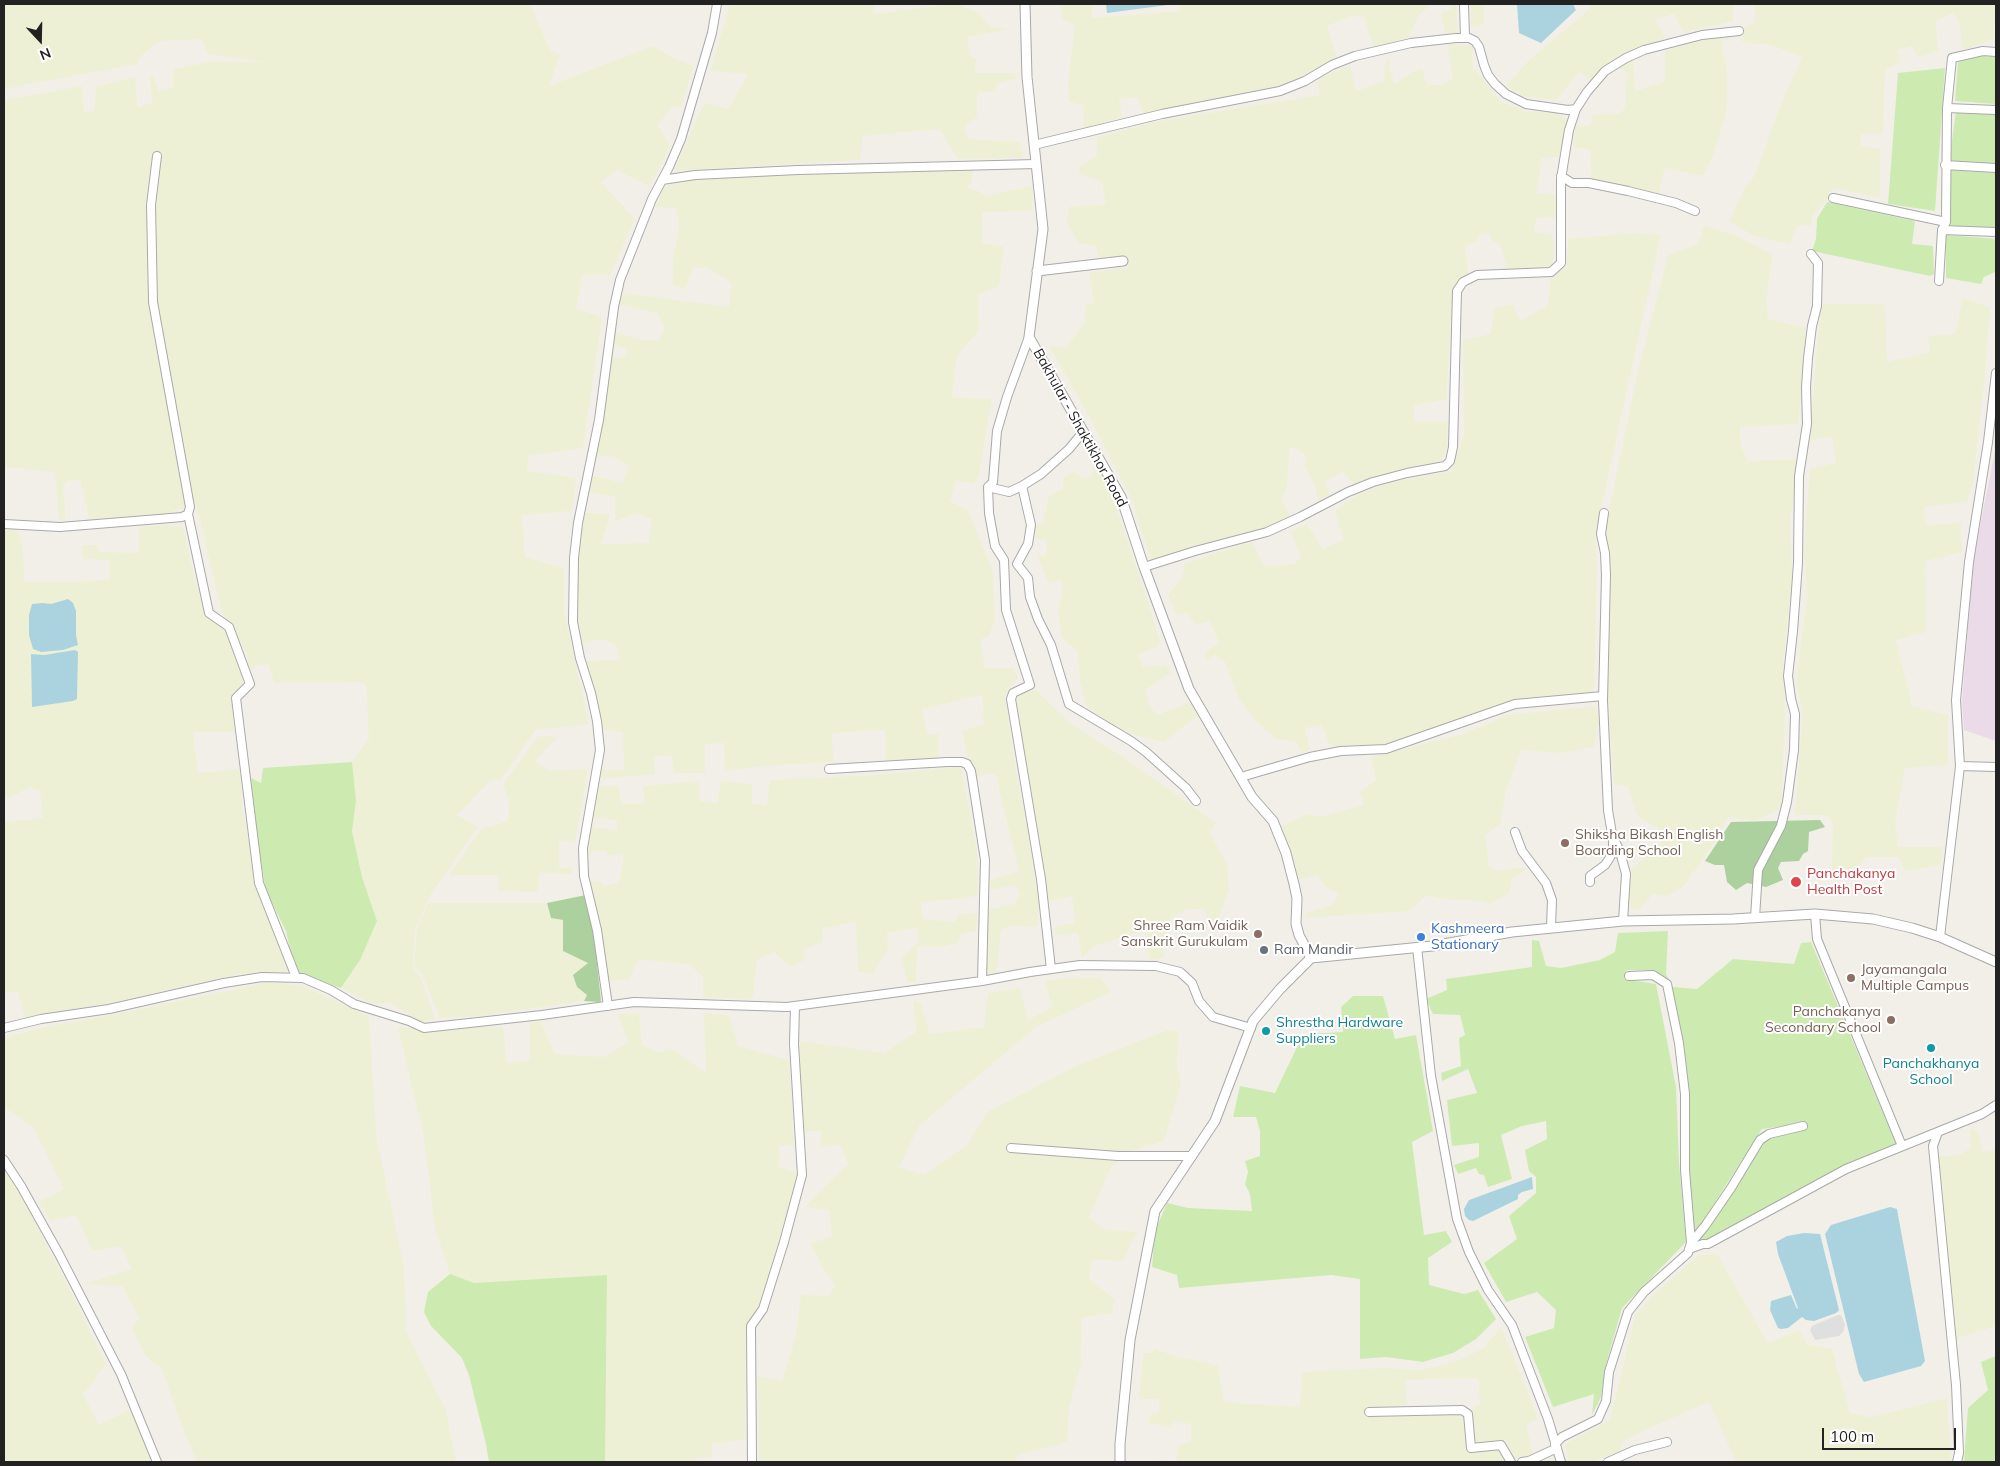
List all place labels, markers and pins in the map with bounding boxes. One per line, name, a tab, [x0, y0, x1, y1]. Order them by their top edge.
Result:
place label: Shiksha Bikash English Boarding School	[1575, 827, 1723, 860]
marker: Shiksha Bikash English Boarding School	[1559, 837, 1571, 849]
place label: Panchakanya Health Post	[1807, 866, 1895, 899]
marker: Panchakanya Health Post	[1789, 875, 1803, 889]
place label: Shree Ram Vaidik Sanskrit Gurukulam	[1121, 918, 1248, 950]
place label: Kashmeera Stationary	[1431, 921, 1504, 954]
marker: Shree Ram Vaidik Sanskrit Gurukulam	[1252, 928, 1264, 940]
marker: Kashmeera Stationary	[1415, 931, 1427, 943]
place label: Ram Mandir	[1274, 942, 1353, 958]
marker: Ram Mandir	[1258, 944, 1270, 956]
place label: Jayamangala Multiple Campus	[1861, 962, 1969, 994]
marker: Jayamangala Multiple Campus	[1845, 972, 1857, 984]
place label: Panchakanya Secondary School	[1765, 1004, 1881, 1036]
marker: Panchakanya Secondary School	[1885, 1014, 1897, 1026]
place label: Shrestha Hardware Suppliers	[1276, 1015, 1403, 1048]
marker: Shrestha Hardware Suppliers	[1260, 1025, 1272, 1037]
marker: Panchakhanya School	[1925, 1042, 1937, 1054]
place label: Panchakhanya School	[1883, 1056, 1979, 1088]

